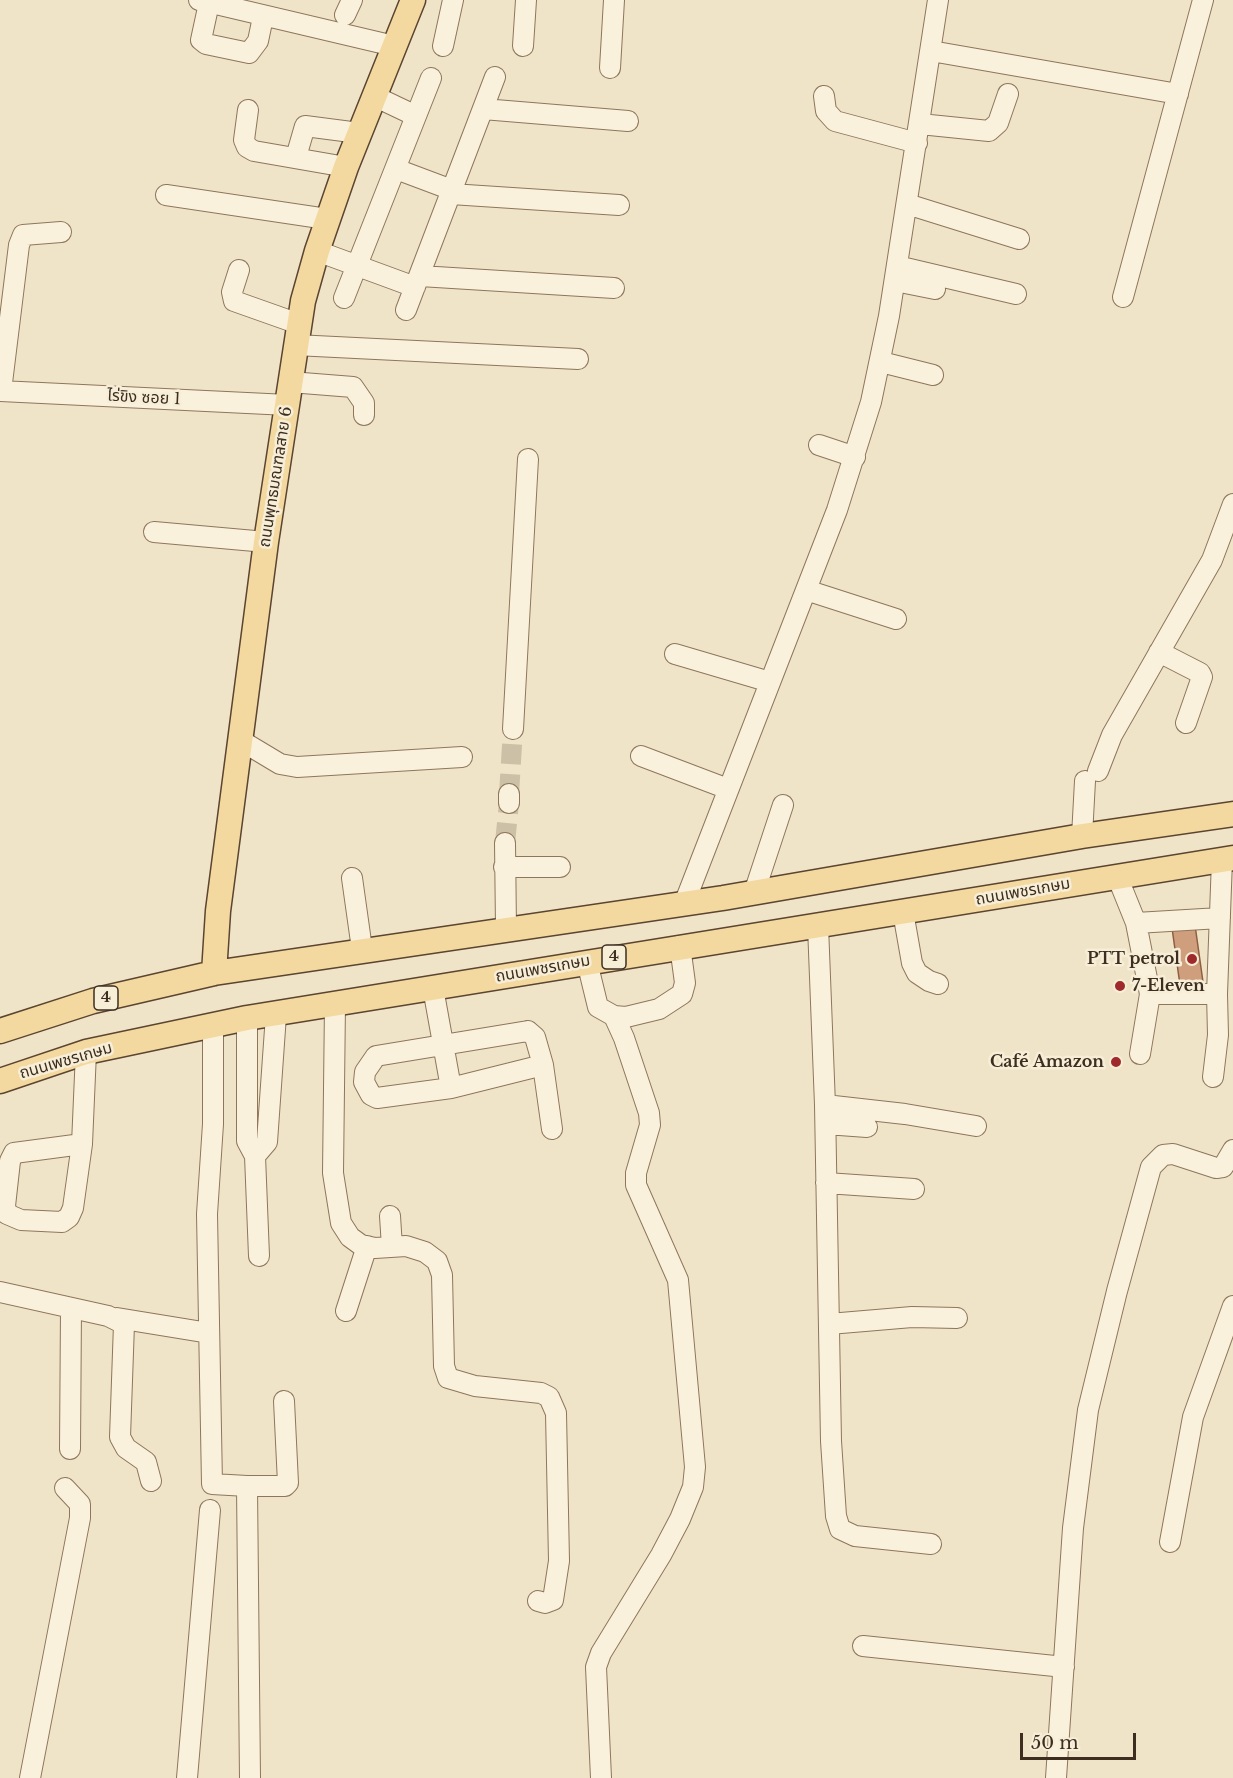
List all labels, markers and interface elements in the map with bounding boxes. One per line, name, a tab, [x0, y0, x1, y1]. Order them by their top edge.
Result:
street label: ไร่ขิง ซอย 1	[107, 386, 181, 410]
street label: ถนนพุทธมณฑลสาย 6	[255, 405, 297, 549]
street label: ถนนเพชรเกษม	[974, 874, 1072, 910]
road number: 4	[602, 945, 626, 969]
place label: PTT petrol	[1087, 949, 1180, 969]
street label: ถนนเพชรเกษม	[494, 951, 592, 987]
marker: PTT petrol	[1185, 952, 1199, 966]
place label: 7-Eleven	[1132, 976, 1205, 996]
marker: 7-Eleven	[1113, 979, 1127, 993]
road number: 4	[94, 986, 118, 1010]
street label: ถนนเพชรเกษม	[17, 1039, 115, 1083]
place label: Café Amazon	[990, 1052, 1104, 1072]
marker: Café Amazon	[1109, 1055, 1123, 1069]
scale bar	[1023, 1721, 1138, 1759]
text: 50 m	[1031, 1732, 1079, 1754]

